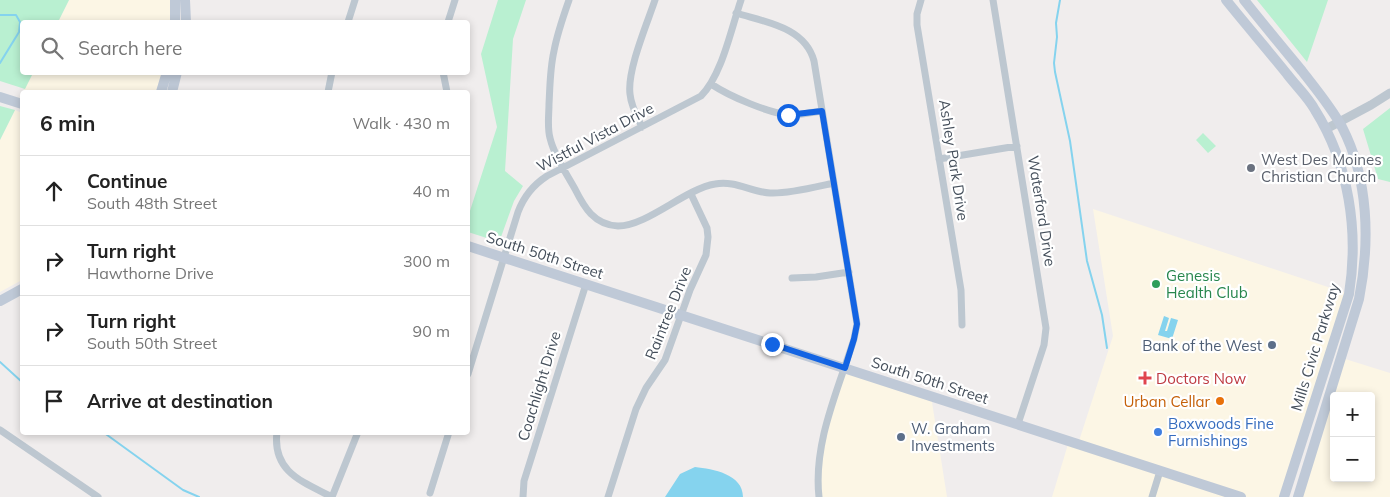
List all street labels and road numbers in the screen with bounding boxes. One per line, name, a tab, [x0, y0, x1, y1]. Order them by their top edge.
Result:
street label: Wistful Vista Drive	[533, 98, 657, 176]
street label: Ashley Park Drive	[935, 98, 973, 222]
street label: Waterford Drive	[1024, 154, 1060, 268]
street label: South 50th Street	[484, 227, 606, 283]
street label: Raintree Drive	[641, 264, 695, 362]
street label: Mills Civic Parkway	[1287, 281, 1343, 413]
street label: Coachlight Drive	[513, 329, 565, 443]
street label: South 50th Street	[869, 352, 991, 408]

